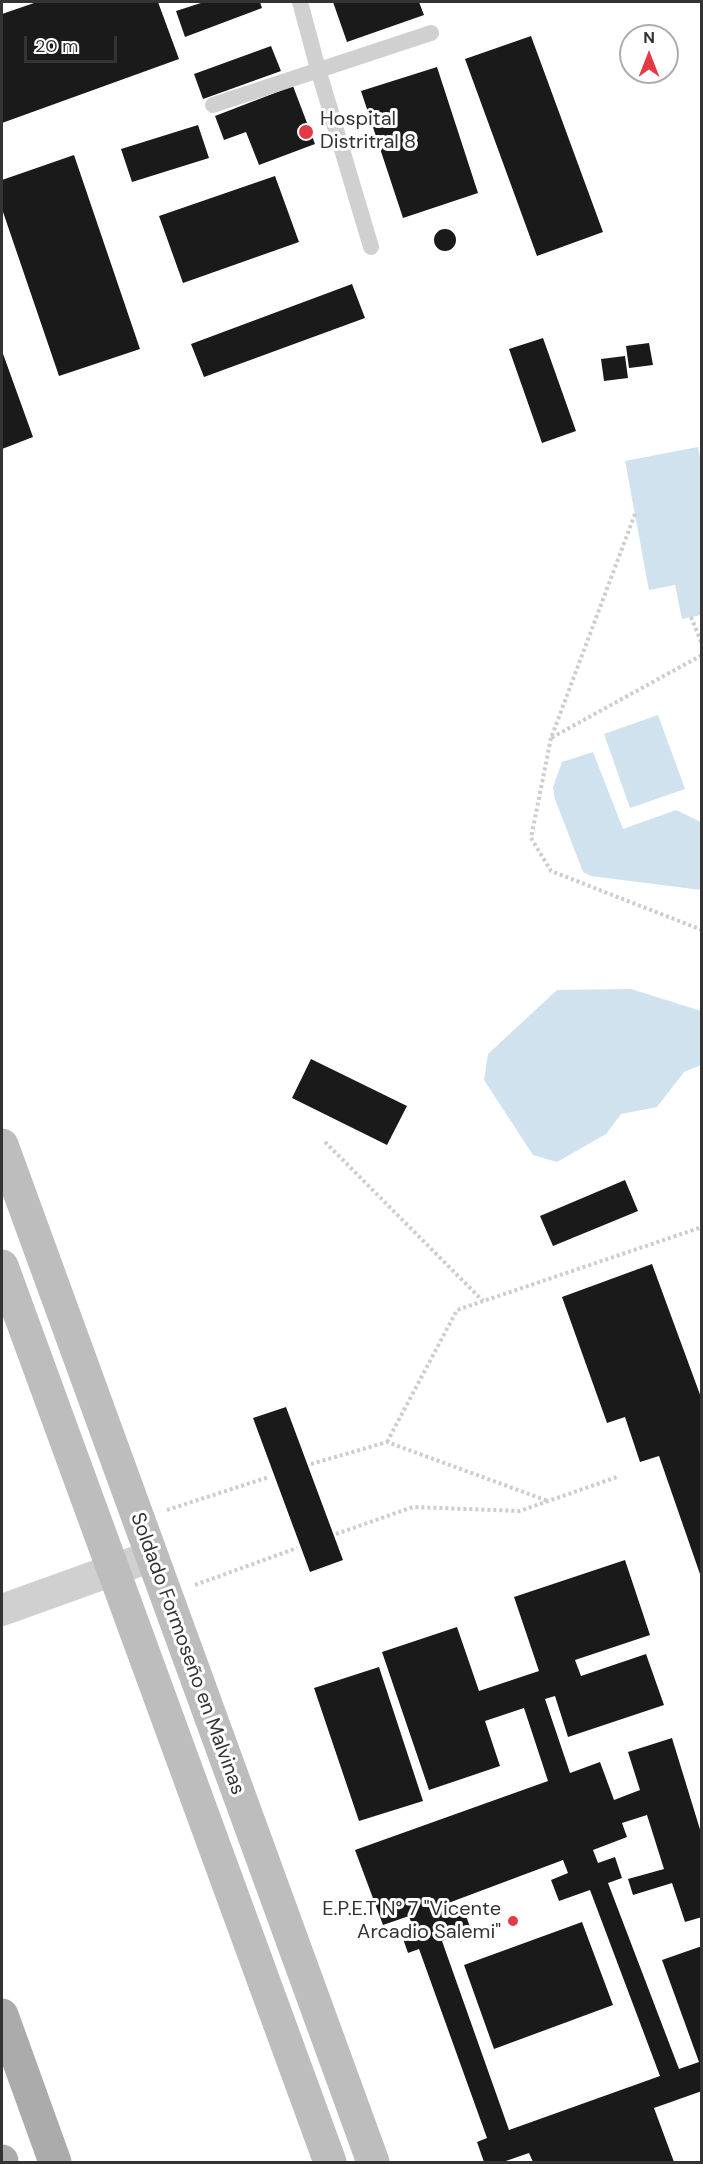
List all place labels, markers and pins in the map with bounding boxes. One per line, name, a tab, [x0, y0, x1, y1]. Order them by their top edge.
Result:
place label: Hospital Distritral 8	[320, 108, 416, 155]
marker: Hospital Distritral 8	[297, 123, 315, 141]
place label: E.P.E.T N° 7 "Vicente Arcadio Salemi"	[322, 1898, 501, 1945]
marker: E.P.E.T N° 7 "Vicente Arcadio Salemi"	[506, 1914, 520, 1928]

